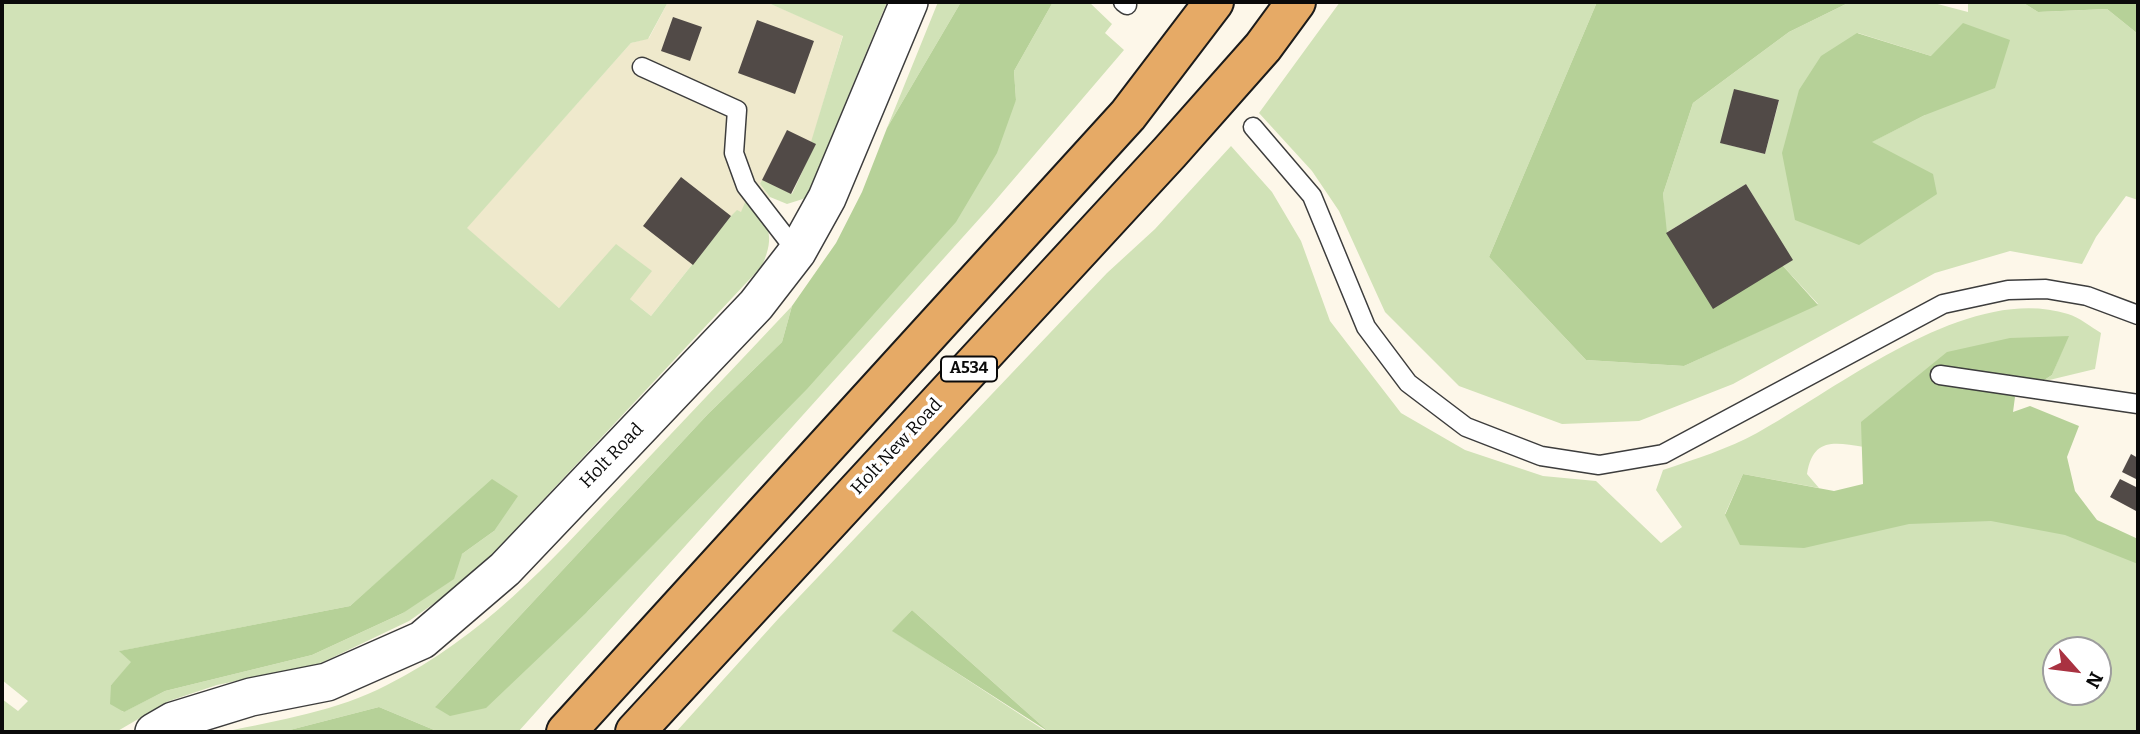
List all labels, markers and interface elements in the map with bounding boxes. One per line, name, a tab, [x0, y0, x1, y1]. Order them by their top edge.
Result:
road number: A534	[941, 356, 997, 382]
street label: Holt New Road	[847, 394, 947, 500]
street label: Holt Road	[576, 419, 648, 493]
north arrow	[2042, 636, 2112, 706]
text: N	[2081, 668, 2108, 692]

